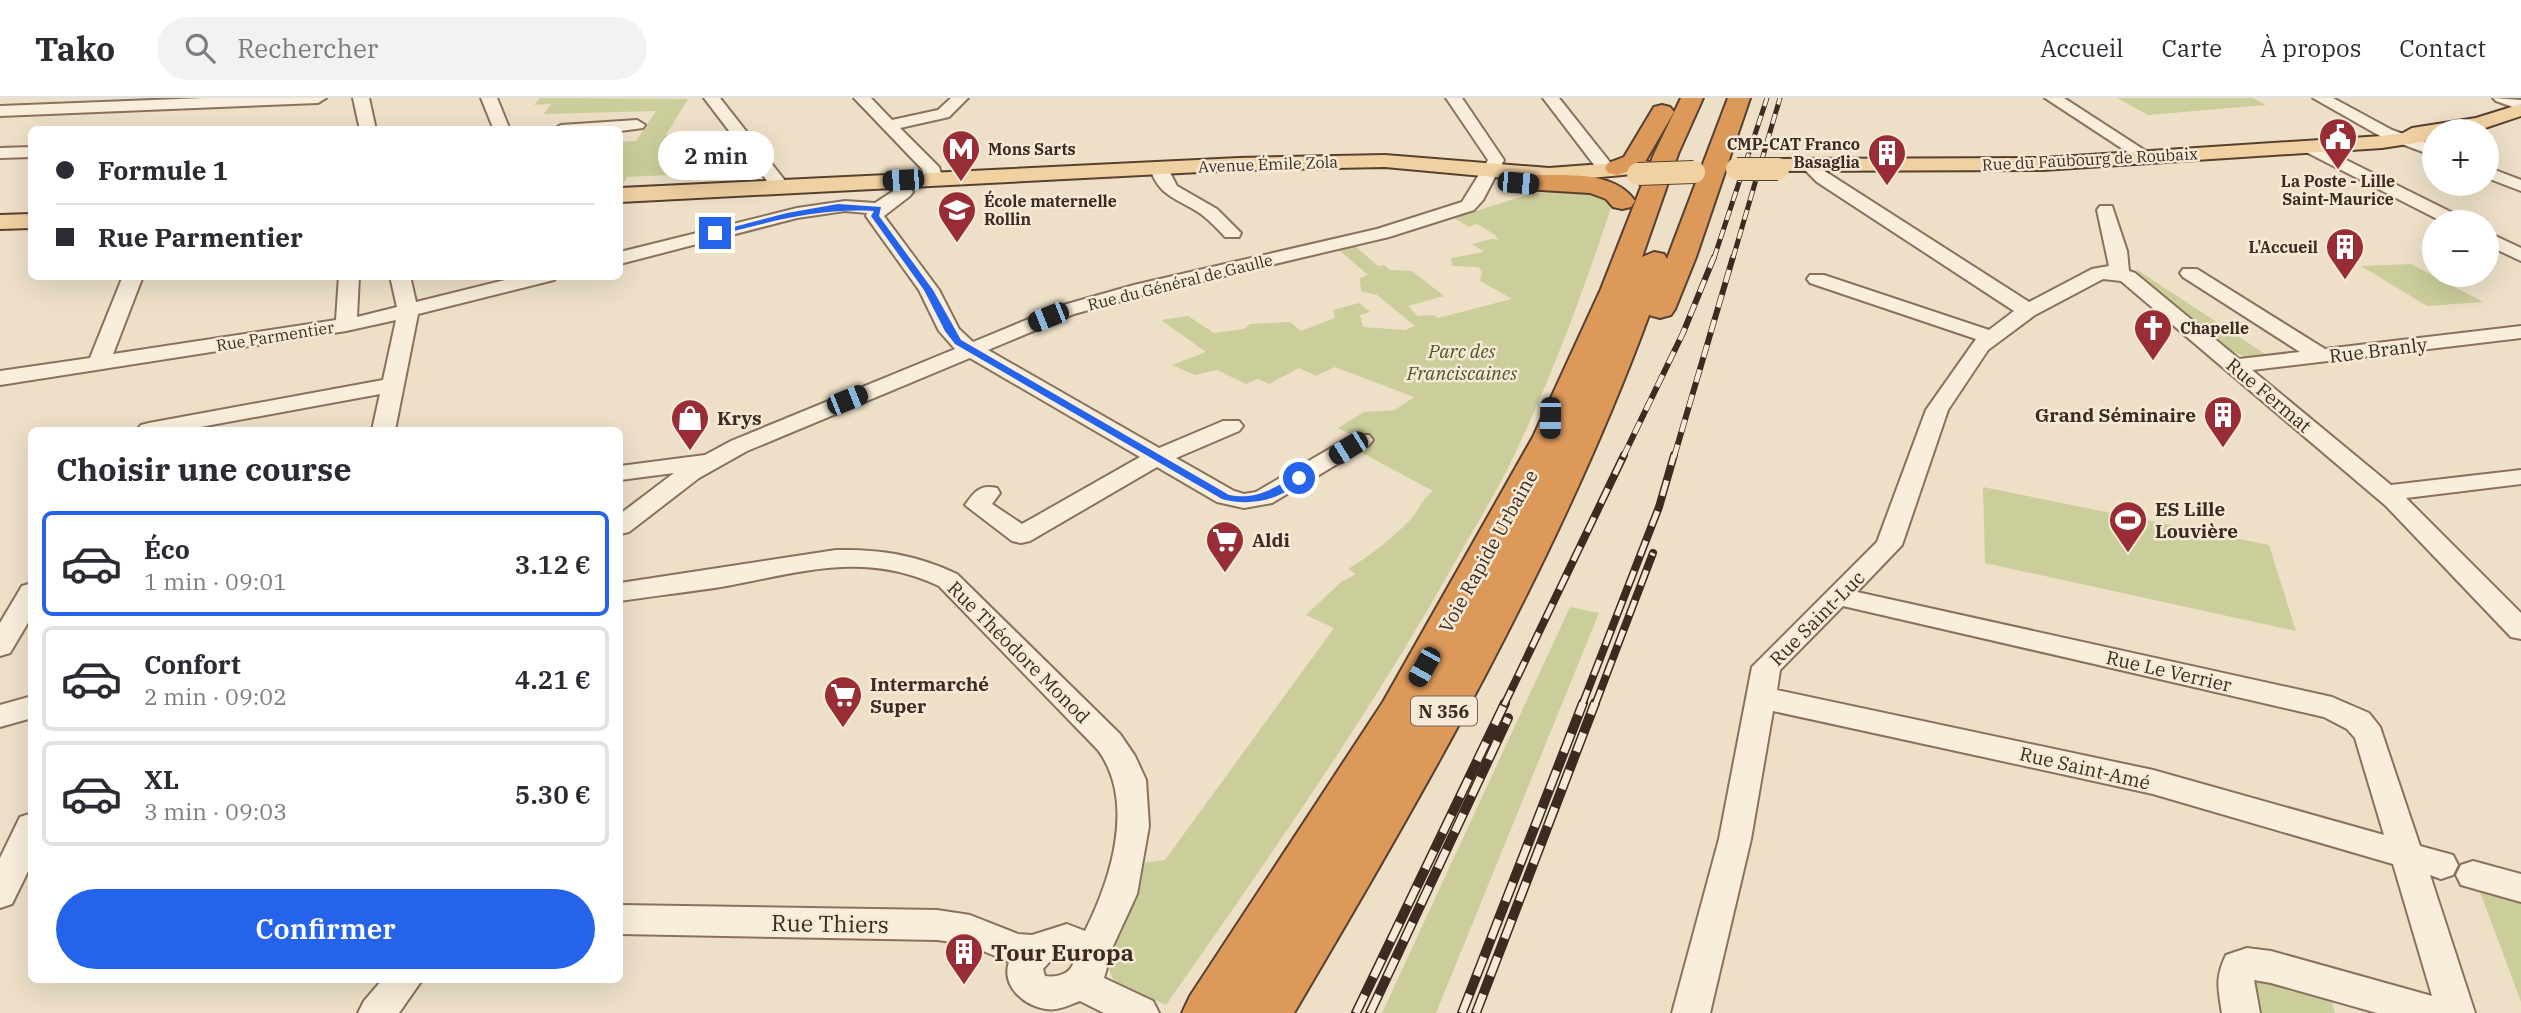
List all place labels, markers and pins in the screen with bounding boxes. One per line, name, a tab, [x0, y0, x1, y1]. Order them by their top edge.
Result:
public building icon: La Poste - Lille Saint-Maurice	[2317, 116, 2359, 171]
metro station icon: Mons Sarts	[940, 128, 982, 183]
building icon: CMP-CAT Franco Basaglia	[1866, 132, 1908, 187]
place label: CMP-CAT Franco Basaglia	[1727, 134, 1860, 172]
place label: Mons Sarts	[988, 139, 1076, 159]
place label: La Poste - Lille Saint-Maurice	[2281, 171, 2395, 209]
school or university icon: École maternelle Rollin	[936, 189, 978, 244]
place label: École maternelle Rollin	[984, 190, 1117, 229]
building icon: L'Accueil	[2324, 226, 2366, 281]
place label: L'Accueil	[2248, 237, 2318, 257]
church icon: Chapelle	[2132, 307, 2174, 362]
place label: Chapelle	[2180, 318, 2249, 338]
building icon: Grand Séminaire	[2202, 394, 2244, 449]
shop icon: Krys	[669, 397, 711, 452]
place label: Grand Séminaire	[2035, 403, 2196, 427]
place label: Krys	[717, 406, 762, 430]
place label: ES Lille Louvière	[2155, 497, 2238, 543]
sports icon: ES Lille Louvière	[2107, 499, 2149, 554]
supermarket icon: Aldi	[1204, 519, 1246, 574]
place label: Aldi	[1252, 528, 1290, 552]
place label: Intermarché Super	[870, 672, 989, 718]
supermarket icon: Intermarché Super	[822, 674, 864, 729]
building icon: Tour Europa	[943, 931, 985, 986]
place label: Tour Europa	[991, 937, 1134, 967]

